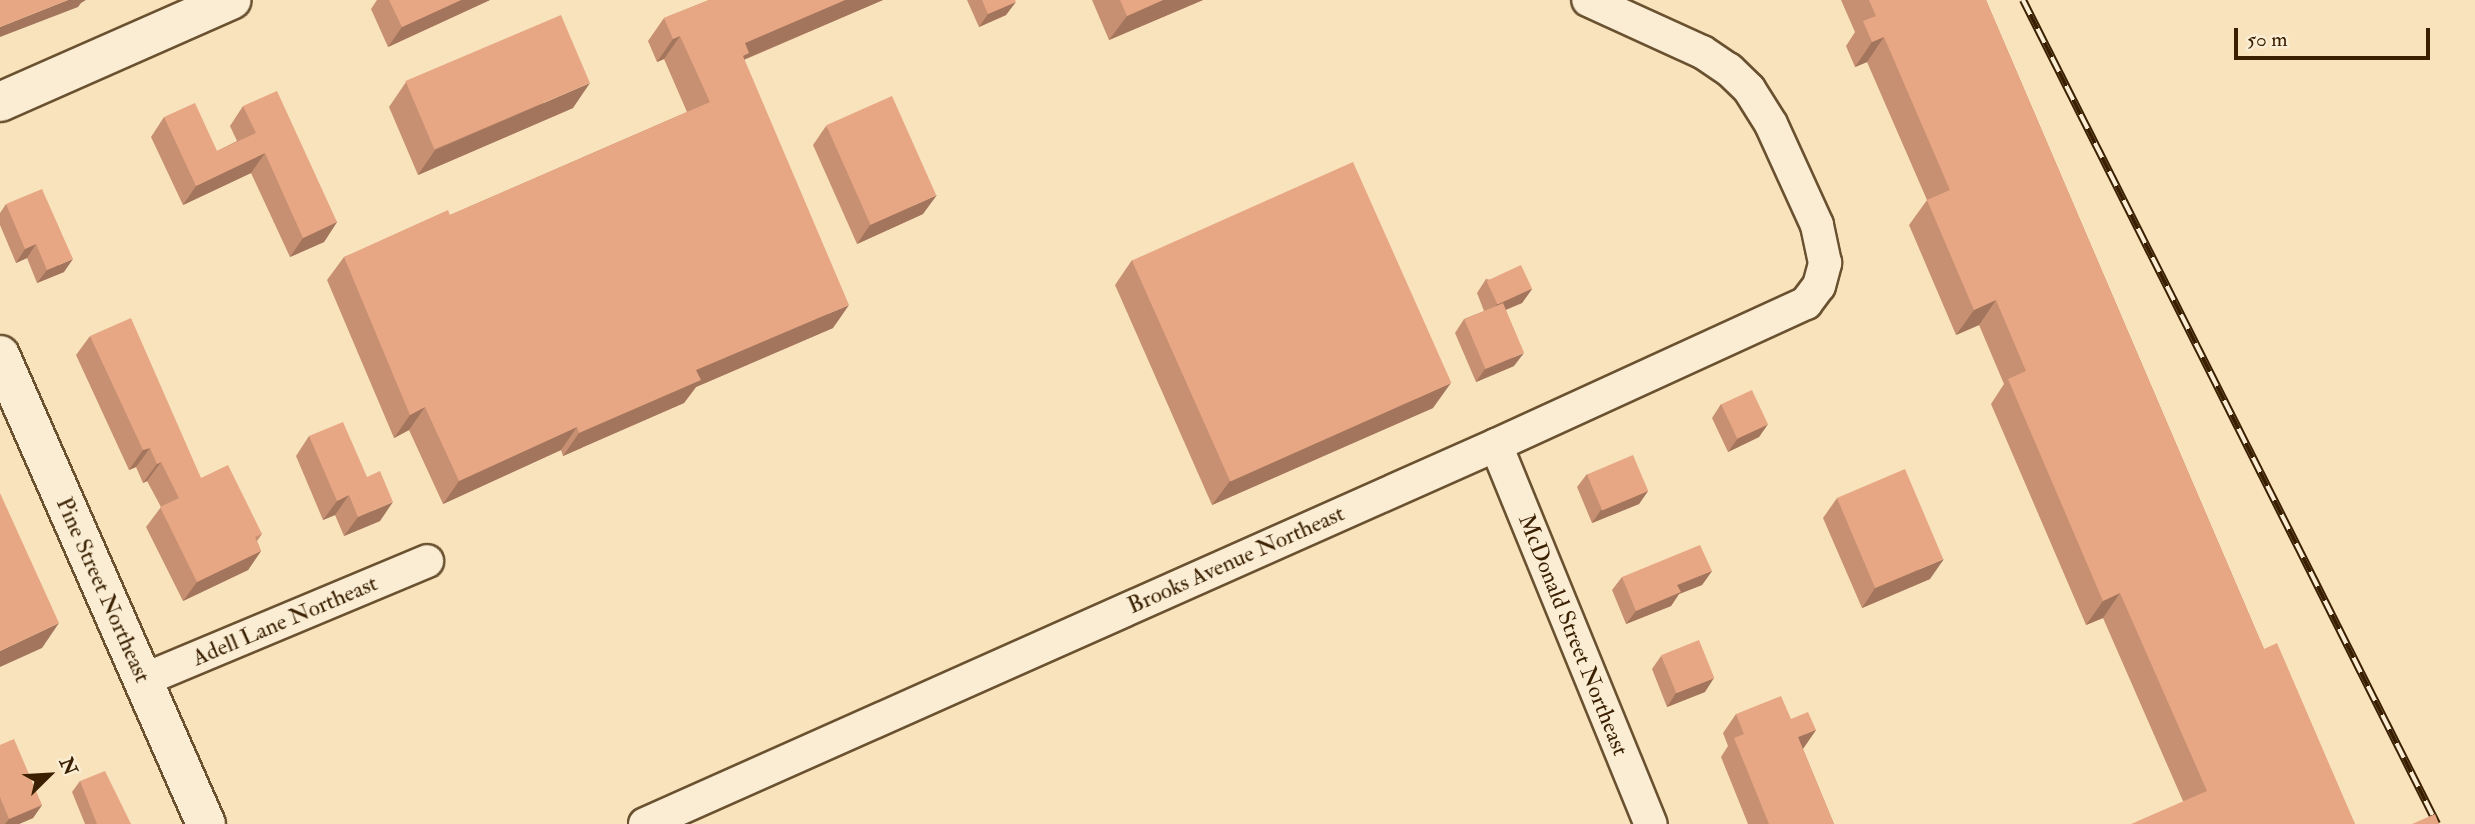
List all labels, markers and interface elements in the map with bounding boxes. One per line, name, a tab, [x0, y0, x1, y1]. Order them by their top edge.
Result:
scale bar	[2237, 14, 2433, 58]
text: 50 m	[2247, 26, 2288, 53]
street label: Pine Street Northeast	[50, 493, 156, 687]
street label: Brooks Avenue Northeast	[1123, 500, 1349, 620]
street label: McDonald Street Northeast	[1512, 510, 1634, 760]
street label: Adell Lane Northeast	[188, 570, 382, 672]
north arrow	[14, 740, 84, 810]
text: N	[54, 754, 83, 779]

